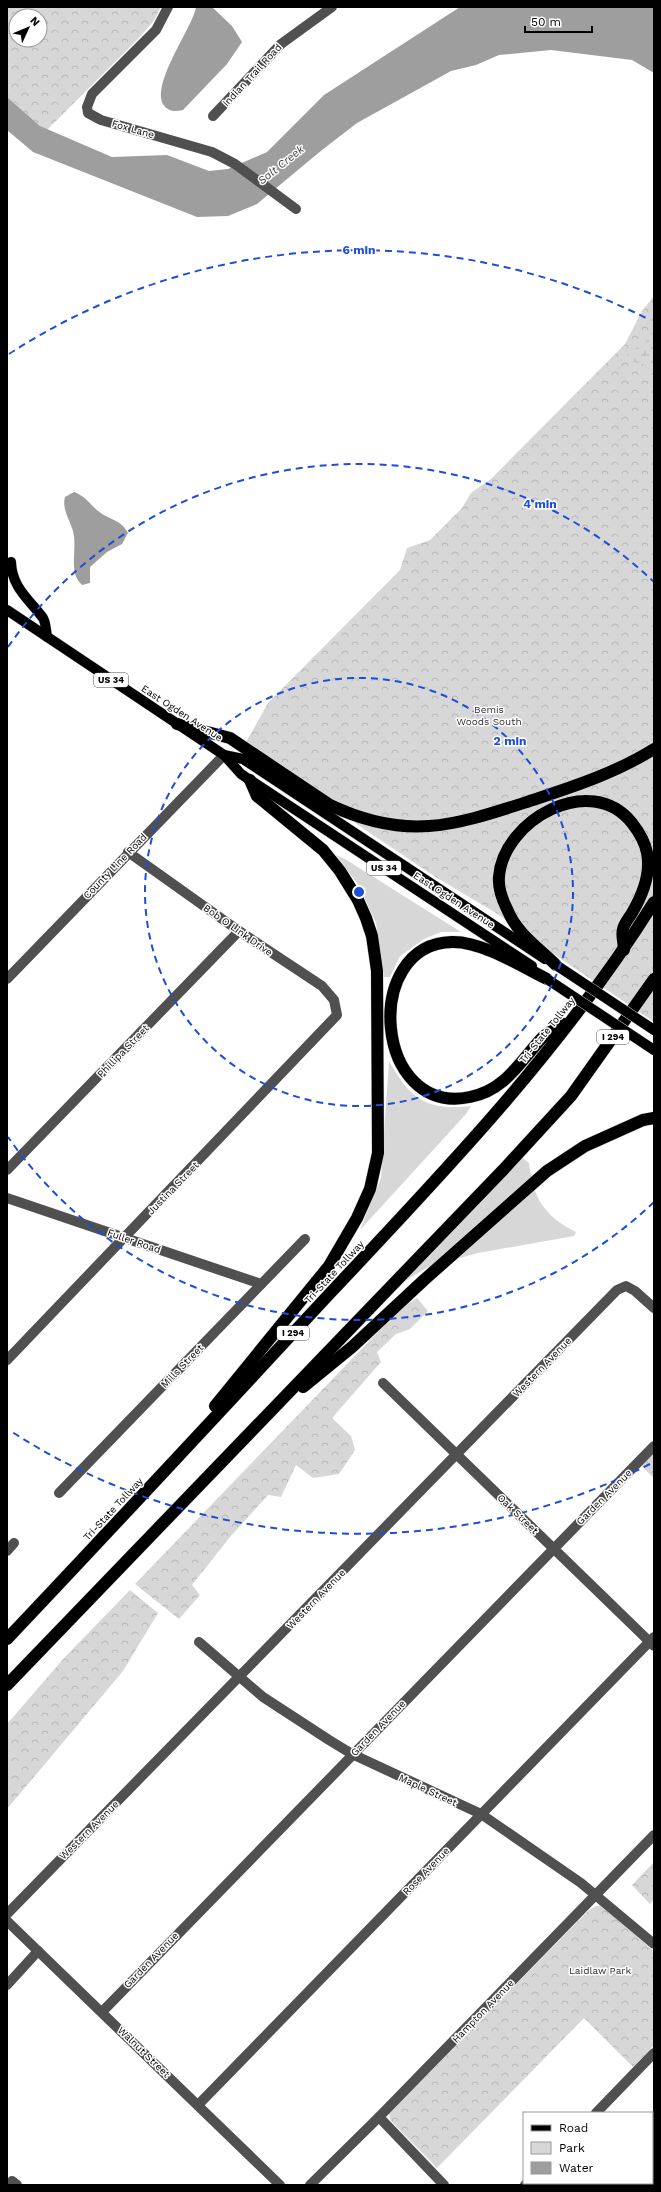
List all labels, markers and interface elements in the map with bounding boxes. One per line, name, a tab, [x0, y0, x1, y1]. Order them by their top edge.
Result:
north arrow	[8, 8, 48, 48]
scale bar	[525, 8, 592, 34]
text: N	[27, 14, 42, 29]
text: 50 m	[531, 15, 561, 29]
street label: Indian Trail Road	[220, 42, 284, 108]
street label: Fox Lane	[111, 118, 156, 140]
water label: Salt Creek	[256, 142, 307, 187]
text: 6 min	[342, 243, 376, 257]
text: 4 min	[523, 497, 557, 511]
road number: US 34	[94, 673, 128, 687]
street label: East Ogden Avenue	[139, 683, 225, 743]
park label: Bemis Woods South	[456, 704, 522, 727]
text: 2 min	[494, 734, 526, 748]
street label: County Line Road	[81, 831, 149, 901]
road number: US 34	[367, 861, 401, 875]
street label: East Ogden Avenue	[411, 870, 497, 930]
centre of rings	[352, 885, 366, 899]
street label: Bob O Link Drive	[201, 902, 275, 958]
street label: Tri-State Tollway	[517, 994, 578, 1065]
street label: Phillipa Street	[95, 1022, 151, 1080]
road number: I 294	[597, 1030, 629, 1044]
street label: Justina Street	[145, 1159, 201, 1217]
street label: Fuller Road	[106, 1227, 162, 1255]
street label: Tri-State Tollway	[302, 1238, 366, 1306]
road number: I 294	[277, 1326, 309, 1340]
street label: Western Avenue	[511, 1335, 574, 1399]
street label: Mills Street	[159, 1341, 206, 1390]
street label: Garden Avenue	[574, 1467, 634, 1527]
street label: Tri-State Tollway	[81, 1475, 145, 1543]
street label: Oak Street	[495, 1492, 541, 1537]
street label: Western Avenue	[285, 1567, 348, 1631]
street label: Garden Avenue	[349, 1698, 408, 1758]
street label: Maple Street	[397, 1772, 459, 1809]
street label: Western Avenue	[57, 1798, 121, 1862]
street label: Rose Avenue	[401, 1845, 452, 1897]
street label: Garden Avenue	[122, 1930, 181, 1990]
park label: Laidlaw Park	[569, 1965, 631, 1976]
street label: Hampton Avenue	[450, 1977, 516, 2045]
street label: Walnut Street	[116, 2024, 173, 2080]
legend	[523, 2112, 653, 2184]
text: Road	[559, 2121, 588, 2135]
text: Park	[559, 2141, 585, 2155]
text: Water	[559, 2161, 594, 2175]

